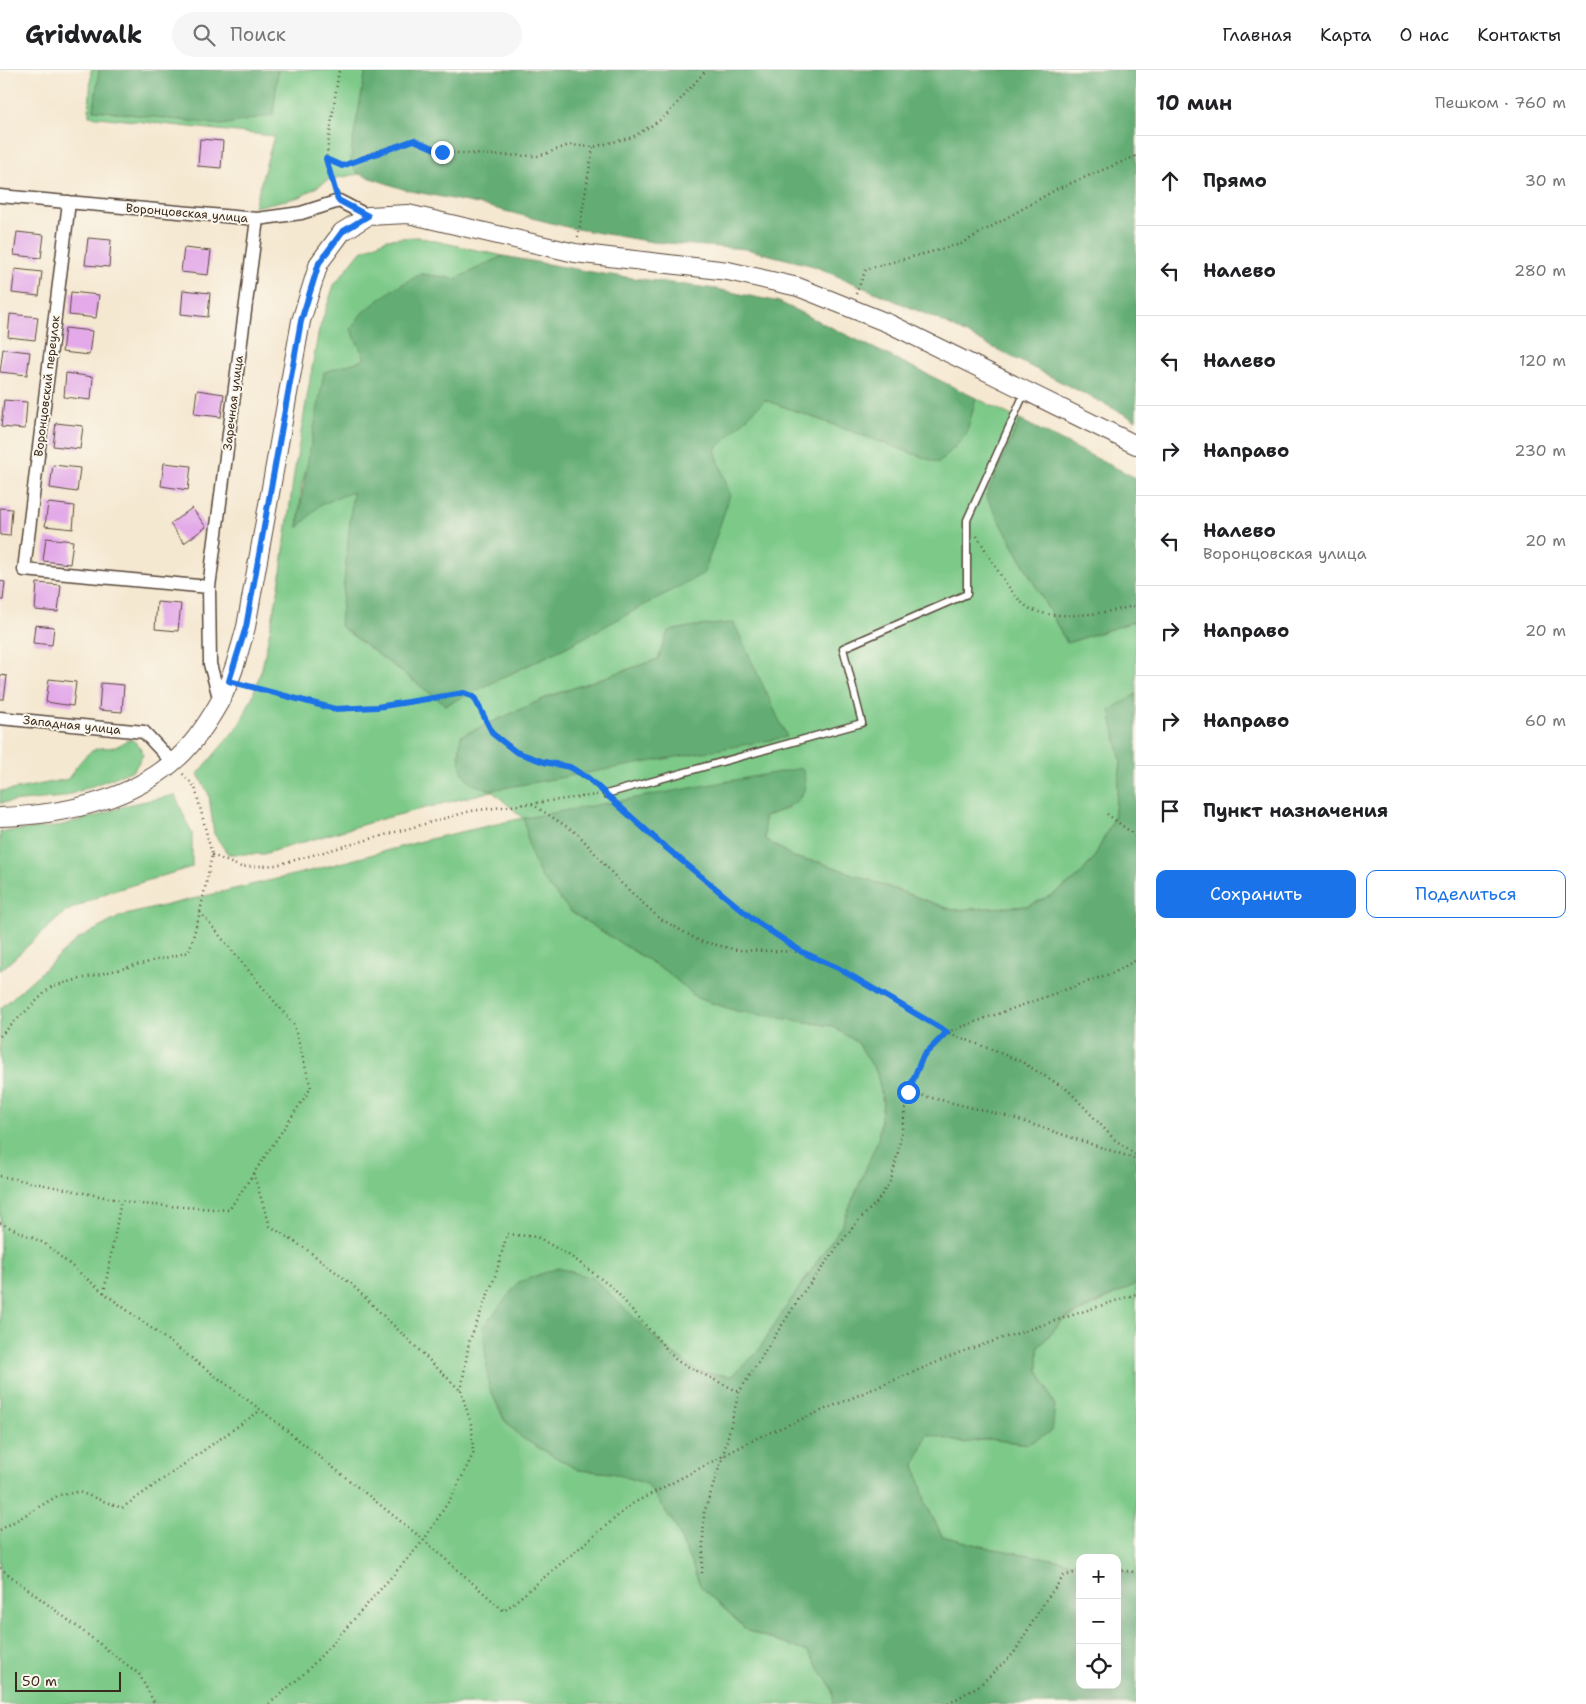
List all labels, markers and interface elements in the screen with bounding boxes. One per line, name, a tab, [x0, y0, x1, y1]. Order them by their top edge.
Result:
search box	[172, 12, 522, 57]
text: Gridwalk	[25, 19, 142, 51]
icon: search	[190, 21, 218, 49]
text: Поиск	[230, 22, 286, 47]
text: Главная	[1222, 23, 1292, 47]
text: Карта	[1320, 23, 1372, 47]
text: О нас	[1400, 23, 1449, 47]
text: Контакты	[1477, 23, 1561, 47]
text: 10 мин	[1156, 89, 1232, 117]
text: Пешком · 760 m	[1435, 92, 1566, 113]
route end	[431, 141, 454, 164]
icon: ahead	[1156, 167, 1184, 195]
text: Прямо	[1203, 168, 1267, 193]
text: 30 m	[1525, 170, 1566, 191]
street label: Воронцовская улица	[125, 200, 249, 226]
icon: left	[1156, 257, 1184, 285]
text: Налево	[1203, 258, 1276, 283]
text: 280 m	[1514, 260, 1566, 281]
street label: Воронцовский переулок	[30, 314, 64, 458]
icon: left	[1156, 347, 1184, 375]
text: Налево	[1203, 348, 1276, 373]
text: 120 m	[1519, 350, 1566, 371]
street label: Заречная улица	[219, 354, 247, 451]
icon: right	[1156, 437, 1184, 465]
text: Направо	[1203, 438, 1289, 463]
text: 230 m	[1514, 440, 1566, 461]
text: Налево	[1203, 518, 1276, 543]
icon: left	[1156, 527, 1184, 555]
text: 20 m	[1525, 530, 1566, 551]
text: Воронцовская улица	[1203, 543, 1367, 564]
icon: right	[1156, 617, 1184, 645]
text: Направо	[1203, 618, 1289, 643]
text: 20 m	[1525, 620, 1566, 641]
icon: right	[1156, 707, 1184, 735]
text: Направо	[1203, 708, 1289, 733]
text: 60 m	[1525, 710, 1566, 731]
street label: Западная улица	[22, 712, 122, 738]
icon: arrive	[1156, 797, 1184, 825]
text: Пункт назначения	[1203, 798, 1388, 823]
button: Сохранить	[1156, 870, 1356, 918]
button: Поделиться	[1366, 870, 1566, 918]
route start	[897, 1081, 920, 1104]
map controls	[1076, 1554, 1121, 1689]
button: +	[1076, 1554, 1121, 1599]
button: −	[1076, 1599, 1121, 1644]
button: locate	[1076, 1644, 1121, 1689]
scale bar	[15, 1669, 121, 1692]
text: 50 m	[22, 1672, 57, 1690]

